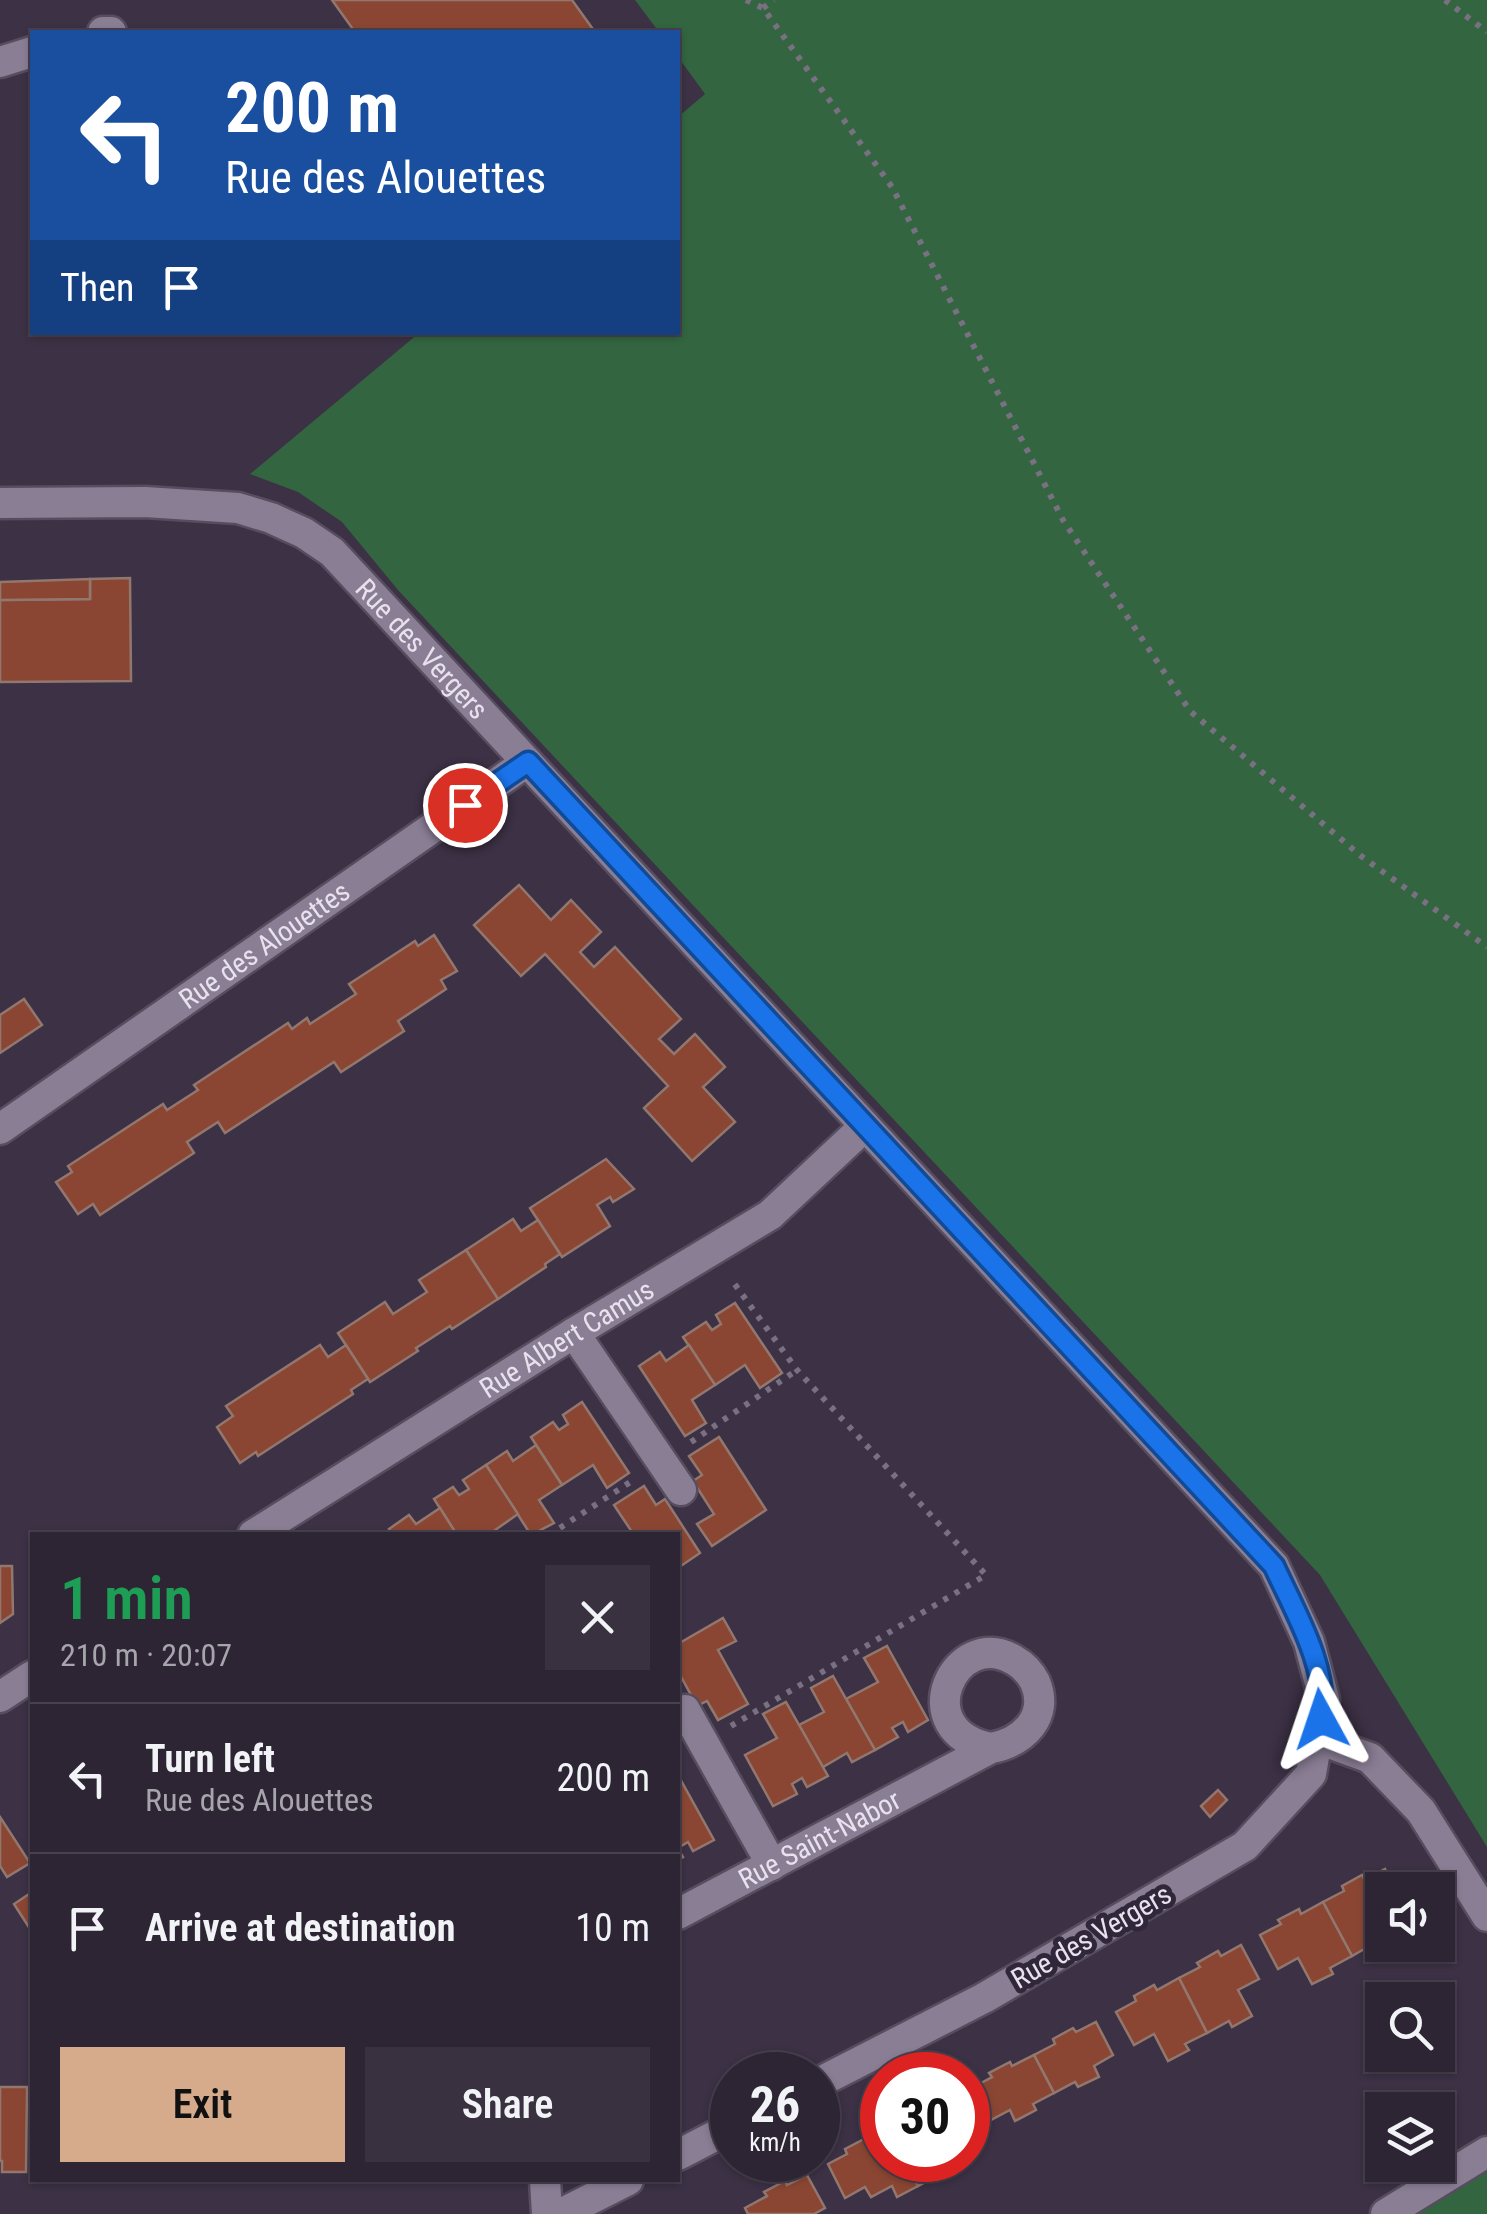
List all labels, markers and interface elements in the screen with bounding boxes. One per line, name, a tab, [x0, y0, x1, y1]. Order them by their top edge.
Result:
text: 200 m	[225, 67, 399, 149]
icon: left	[60, 70, 190, 200]
text: Rue des Alouettes	[225, 151, 546, 204]
icon: arrive	[154, 260, 209, 315]
text: Then	[60, 266, 134, 310]
street label: Rue des Vergers	[349, 572, 495, 726]
pin	[423, 763, 508, 848]
icon: arrive	[438, 778, 493, 833]
street label: Rue des Alouettes	[173, 875, 356, 1016]
street label: Rue Albert Camus	[474, 1273, 660, 1405]
text: 1 min	[60, 1563, 193, 1634]
button: close	[545, 1565, 650, 1670]
text: 210 m · 20:07	[60, 1636, 232, 1674]
position arrow	[1269, 1667, 1373, 1771]
text: Turn left	[145, 1737, 275, 1781]
icon: left	[60, 1751, 115, 1806]
text: 200 m	[556, 1756, 650, 1800]
text: Rue des Alouettes	[145, 1781, 373, 1819]
street label: Rue Saint-Nabor	[733, 1783, 906, 1896]
map controls	[1365, 1872, 1455, 2182]
button: sound	[1365, 1872, 1455, 1962]
street label: Rue des Vergers	[1006, 1877, 1177, 1995]
icon: arrive	[60, 1901, 115, 1956]
text: Arrive at destination	[145, 1906, 455, 1950]
text: 10 m	[575, 1906, 650, 1950]
button: search	[1365, 1982, 1455, 2072]
button: Exit	[60, 2047, 345, 2162]
button: Share	[365, 2047, 650, 2162]
speed limit sign: 30	[860, 2052, 990, 2182]
text: 26	[750, 2076, 800, 2134]
button: layers	[1365, 2092, 1455, 2182]
text: km/h	[749, 2128, 801, 2157]

